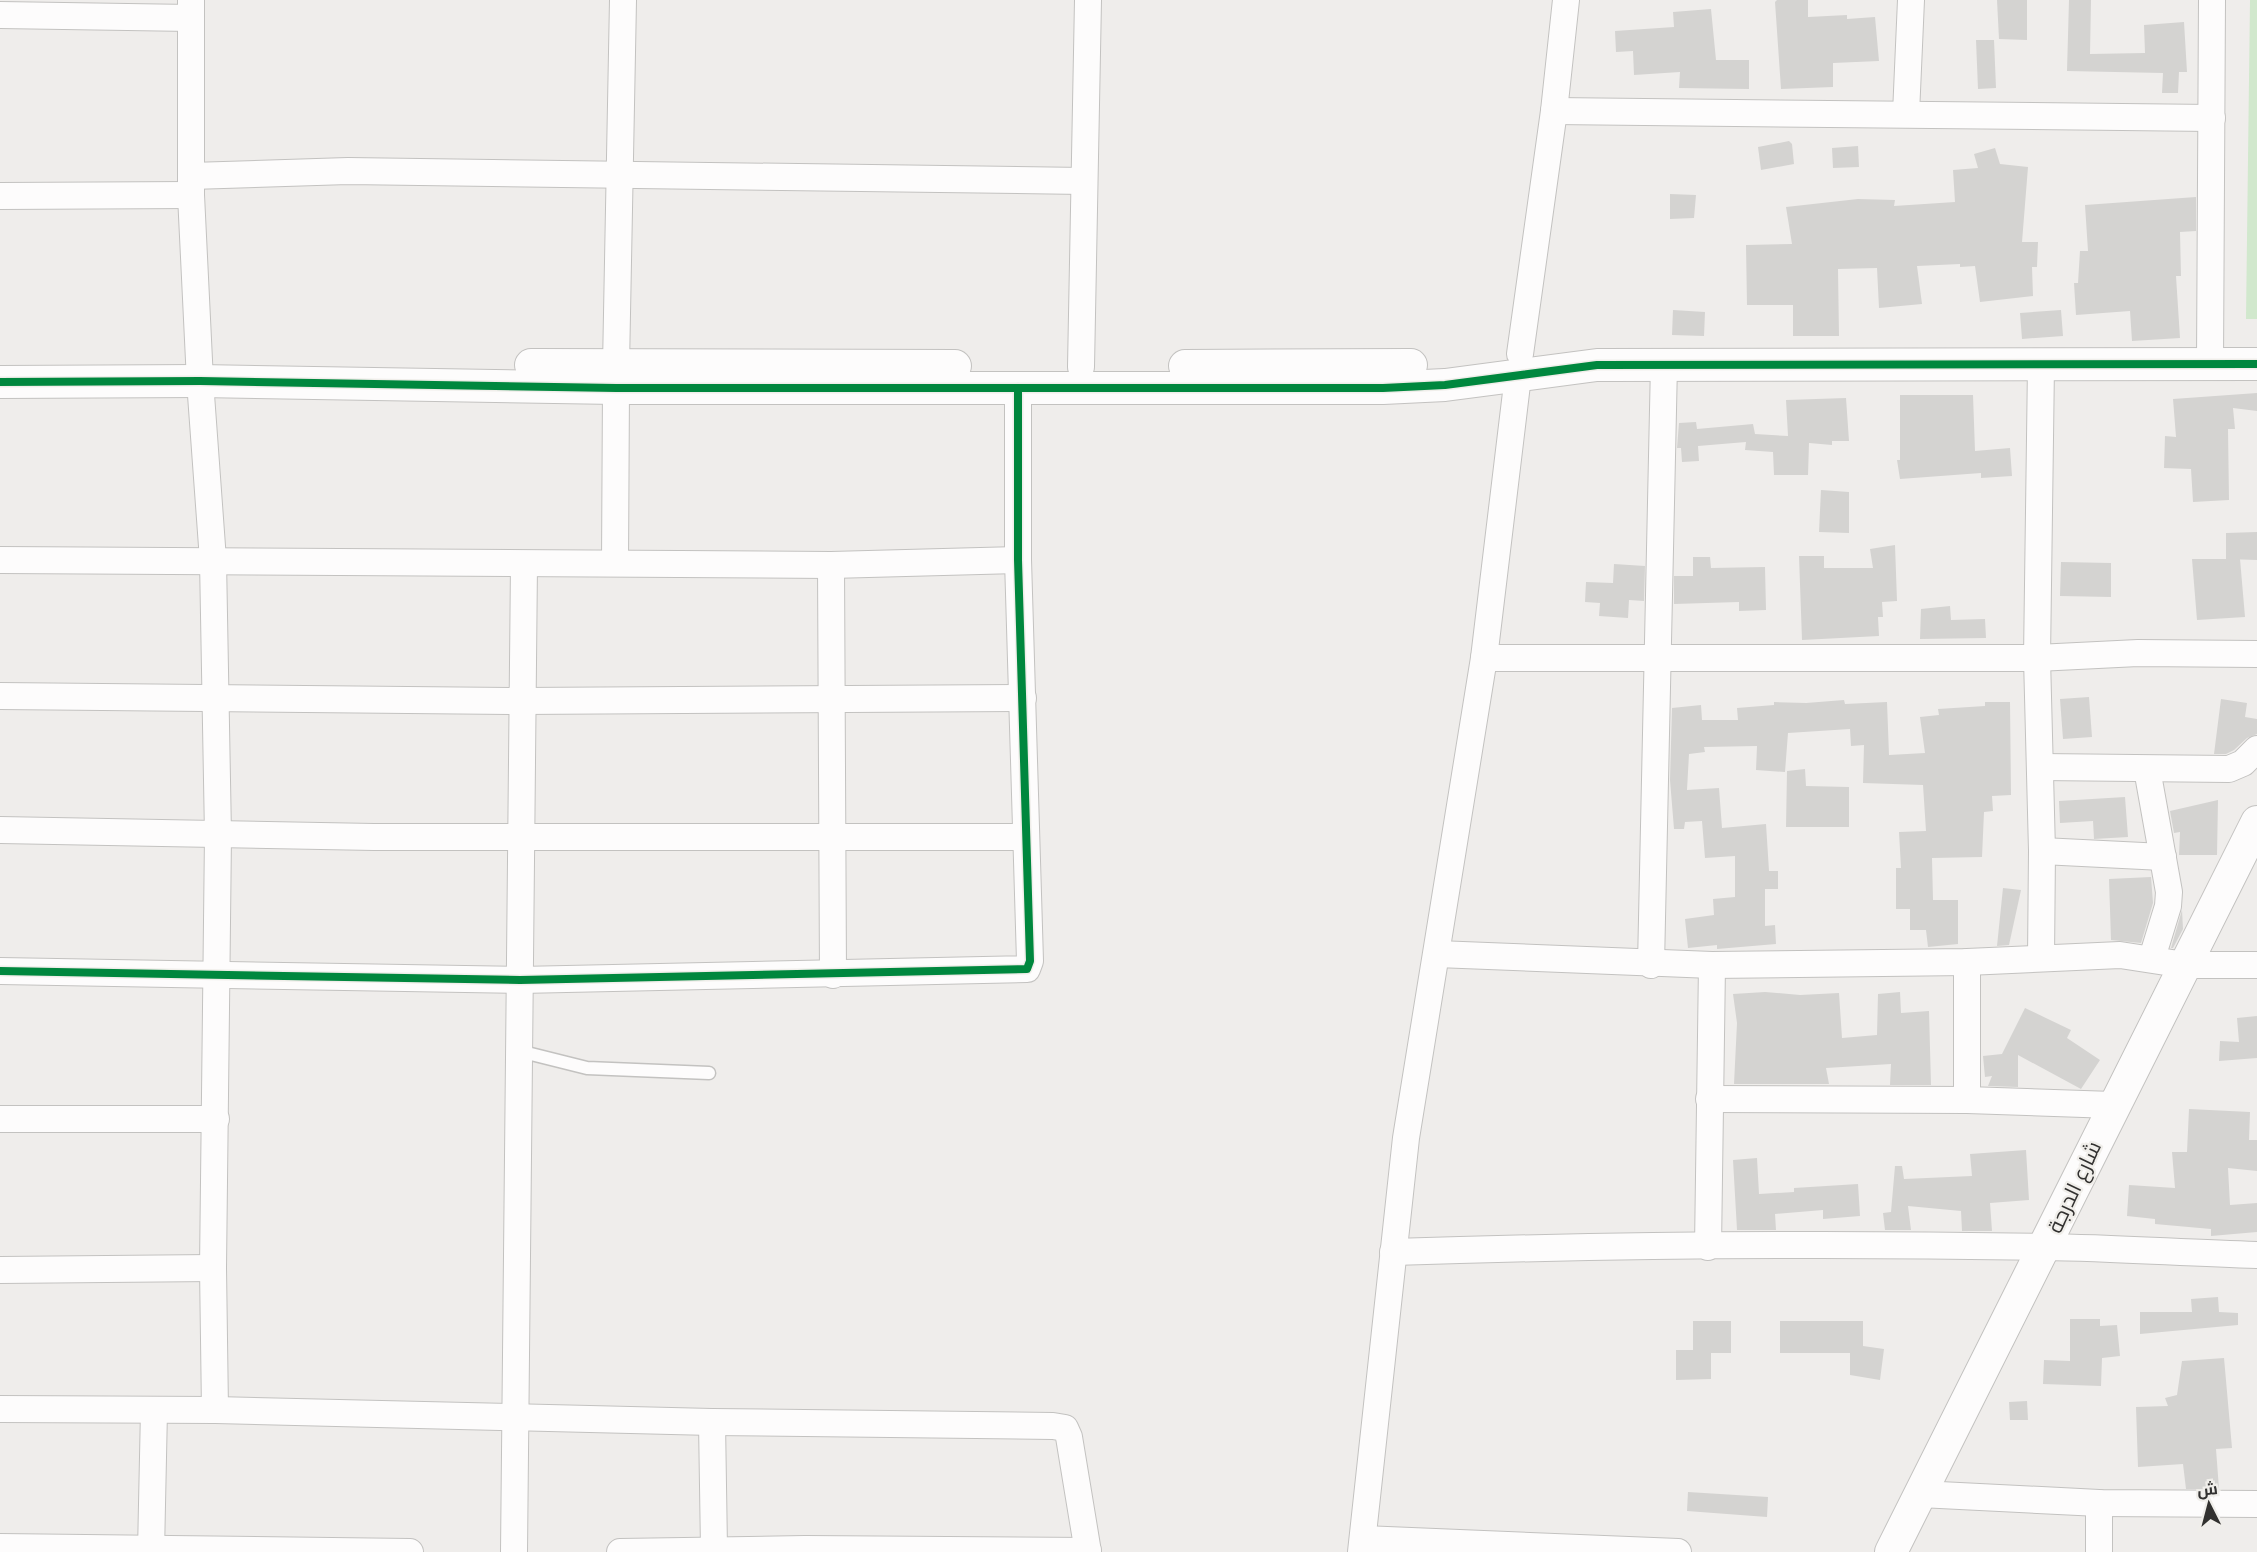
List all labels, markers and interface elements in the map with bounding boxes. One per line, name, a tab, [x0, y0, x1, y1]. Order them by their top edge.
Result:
street label: شارع الدرجة	[2043, 1138, 2108, 1238]
north arrow	[2179, 1474, 2239, 1534]
text: ش	[2196, 1480, 2219, 1500]

